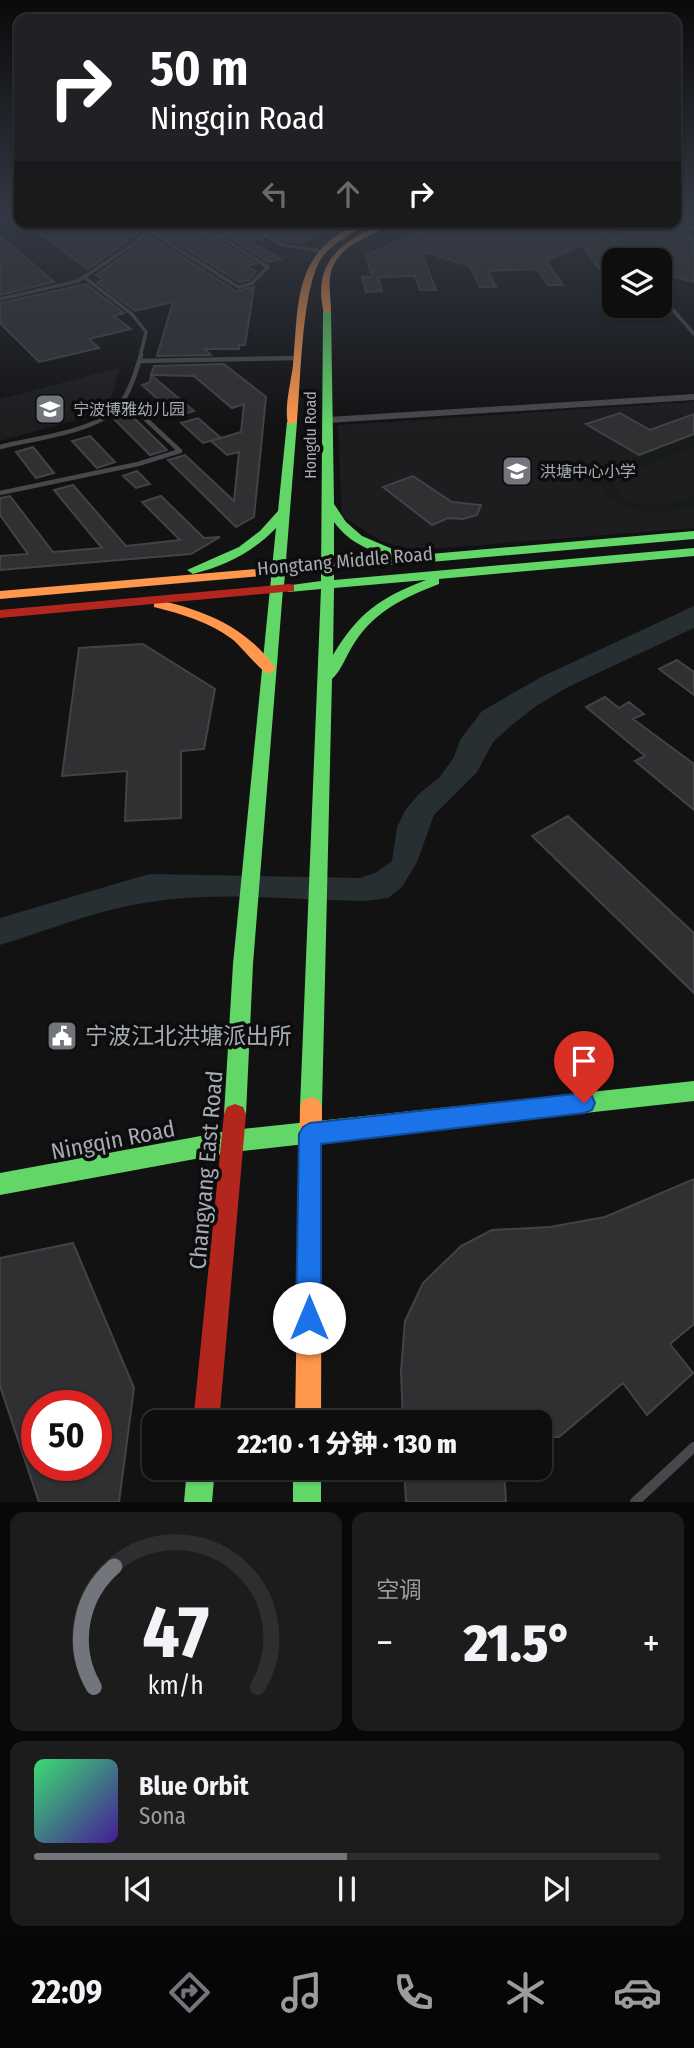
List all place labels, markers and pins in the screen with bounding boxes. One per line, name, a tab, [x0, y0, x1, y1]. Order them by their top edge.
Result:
school or university icon: 宁波博雅幼儿园	[33, 392, 67, 426]
place label: 宁波博雅幼儿园	[73, 400, 185, 419]
school or university icon: 洪塘中心小学	[500, 454, 534, 488]
place label: 洪塘中心小学	[540, 462, 636, 481]
public building icon: 宁波江北洪塘派出所	[45, 1019, 79, 1053]
place label: 宁波江北洪塘派出所	[85, 1022, 292, 1050]
pin	[554, 1031, 614, 1103]

